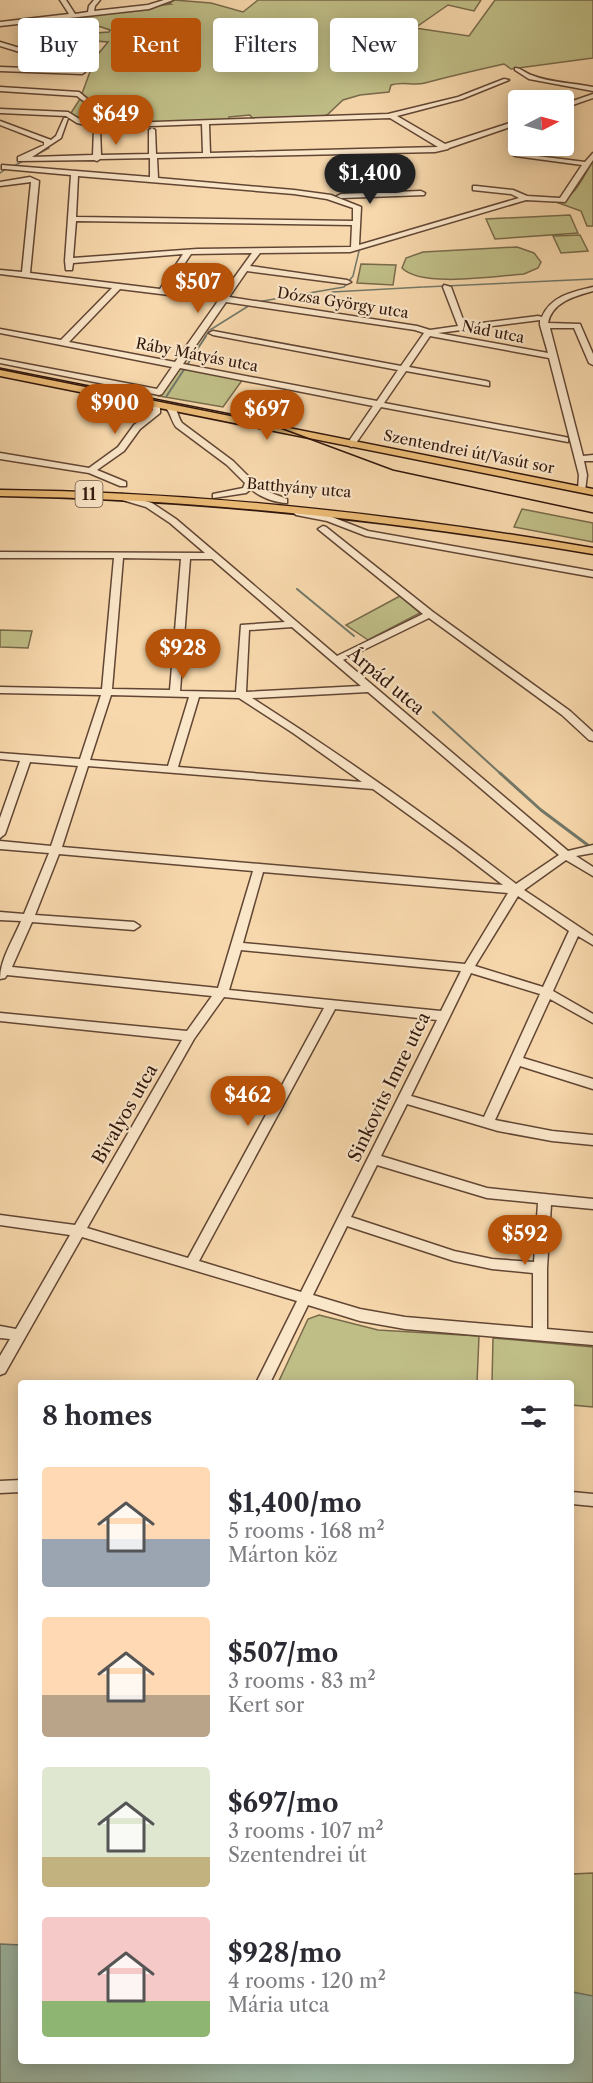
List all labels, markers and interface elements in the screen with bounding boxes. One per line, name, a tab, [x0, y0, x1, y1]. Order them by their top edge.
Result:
chip: Buy	[18, 18, 99, 72]
chip: Rent	[111, 18, 201, 72]
chip: Filters	[213, 18, 318, 72]
chip: New	[330, 18, 418, 72]
north arrow	[508, 90, 574, 156]
map controls	[508, 90, 574, 156]
pin: $649	[80, 95, 152, 146]
text: $649	[93, 102, 139, 126]
pin: $1,400	[321, 154, 419, 205]
text: $1,400	[339, 161, 402, 185]
pin: $507	[162, 263, 234, 314]
text: $507	[175, 270, 221, 294]
street label: Dózsa György utca	[276, 283, 410, 322]
street label: Nád utca	[460, 316, 526, 347]
street label: Ráby Mátyás utca	[134, 333, 260, 376]
pin: $900	[79, 384, 151, 435]
pin: $697	[231, 390, 303, 441]
text: $900	[91, 391, 139, 415]
text: $697	[244, 397, 290, 421]
street label: Szentendrei út/Vasút sor	[382, 426, 557, 478]
street label: Batthyány utca	[246, 473, 352, 502]
road number: 11	[76, 481, 103, 507]
pin: $928	[147, 629, 219, 680]
text: $928	[159, 636, 207, 660]
street label: Árpád utca	[342, 641, 430, 720]
street label: Sinkovits Imre utca	[343, 1008, 435, 1166]
street label: Bivalyos utca	[88, 1060, 163, 1168]
pin: $462	[212, 1076, 284, 1127]
text: $462	[225, 1083, 271, 1107]
pin: $592	[489, 1215, 561, 1266]
text: $592	[502, 1222, 548, 1246]
text: 8 homes	[42, 1400, 152, 1432]
icon: filters	[517, 1400, 550, 1433]
text: $1,400/mo	[228, 1487, 362, 1519]
icon: home	[90, 1491, 162, 1563]
text: 5 rooms · 168 m²	[228, 1519, 385, 1543]
text: Márton köz	[228, 1543, 338, 1567]
text: $507/mo	[228, 1637, 338, 1669]
icon: home	[90, 1641, 162, 1713]
text: 3 rooms · 83 m²	[228, 1669, 376, 1693]
text: Kert sor	[228, 1693, 304, 1717]
text: $697/mo	[228, 1787, 338, 1819]
icon: home	[90, 1791, 162, 1863]
text: 3 rooms · 107 m²	[228, 1819, 384, 1843]
text: Szentendrei út	[228, 1843, 367, 1867]
text: $928/mo	[228, 1937, 342, 1969]
icon: home	[90, 1941, 162, 2013]
text: 4 rooms · 120 m²	[228, 1969, 386, 1993]
text: Mária utca	[228, 1993, 329, 2017]

